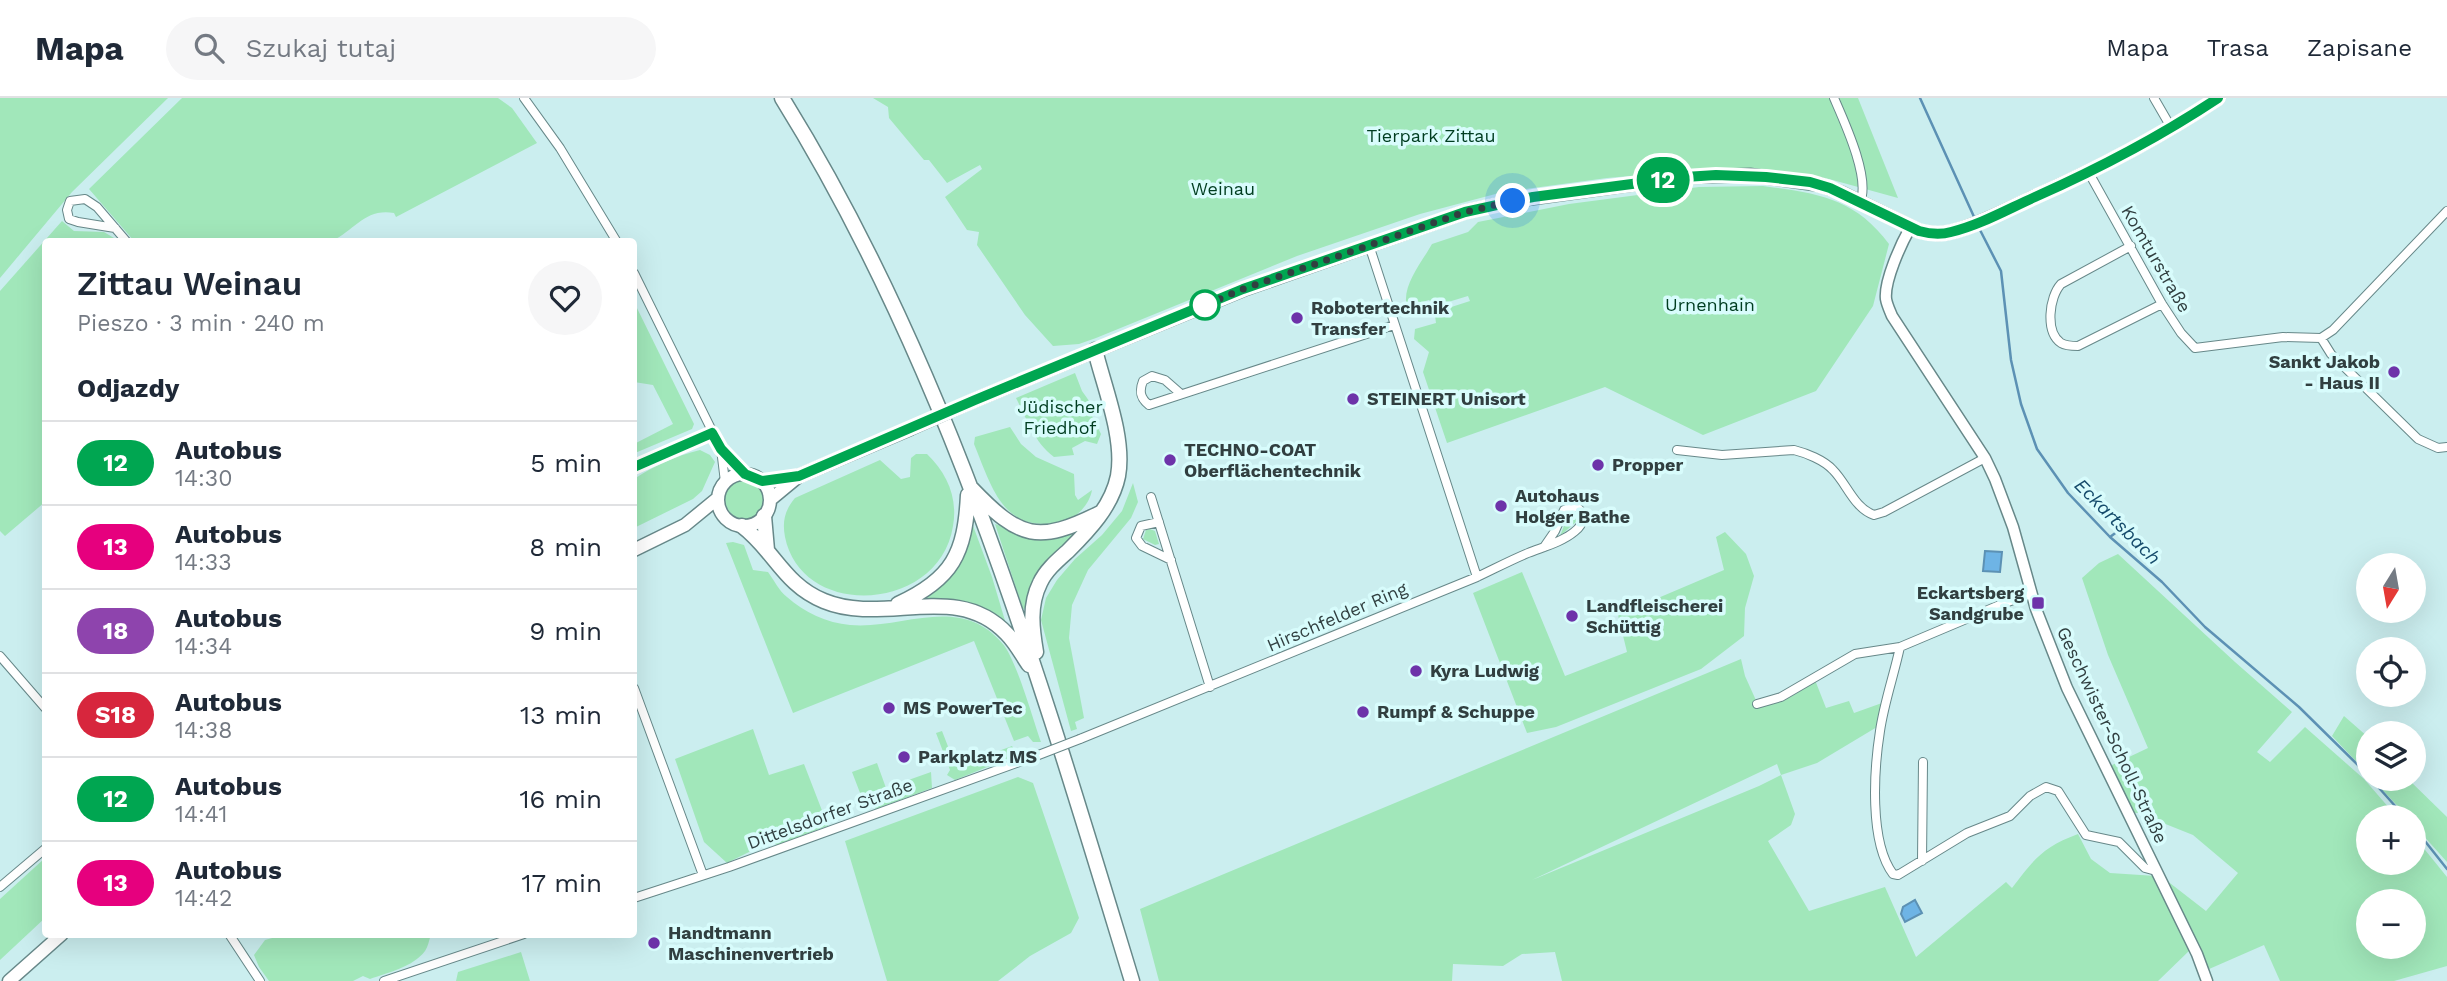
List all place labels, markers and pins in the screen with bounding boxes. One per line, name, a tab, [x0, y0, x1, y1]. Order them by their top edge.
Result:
unlabelled marker	[1190, 290, 1220, 320]
place label: Robotertechnik Transfer	[1311, 297, 1450, 339]
marker: Robotertechnik Transfer	[1289, 310, 1305, 326]
place label: Sankt Jakob - Haus II	[2269, 351, 2380, 393]
marker: Sankt Jakob - Haus II	[2386, 364, 2402, 380]
place label: STEINERT Unisort	[1367, 388, 1526, 409]
marker: STEINERT Unisort	[1345, 391, 1361, 407]
place label: TECHNO-COAT Oberflächentechnik	[1184, 439, 1362, 481]
marker: TECHNO-COAT Oberflächentechnik	[1162, 452, 1178, 468]
place label: Propper	[1612, 454, 1683, 475]
marker: Propper	[1590, 457, 1606, 473]
place label: Autohaus Holger Bathe	[1515, 485, 1630, 527]
marker: Autohaus Holger Bathe	[1493, 498, 1509, 514]
place label: Eckartsberg Sandgrube	[1917, 582, 2025, 624]
place label: Landfleischerei Schüttig	[1586, 595, 1723, 637]
marker: Eckartsberg Sandgrube	[2030, 595, 2046, 611]
marker: Landfleischerei Schüttig	[1564, 608, 1580, 624]
place label: Kyra Ludwig	[1430, 660, 1540, 681]
marker: Kyra Ludwig	[1408, 663, 1424, 679]
place label: MS PowerTec	[903, 697, 1023, 718]
marker: MS PowerTec	[881, 700, 897, 716]
place label: Rumpf & Schuppe	[1377, 701, 1535, 722]
marker: Rumpf & Schuppe	[1355, 704, 1371, 720]
place label: Parkplatz MS	[918, 746, 1037, 767]
marker: Parkplatz MS	[896, 749, 912, 765]
place label: Handtmann Maschinenvertrieb	[668, 922, 834, 964]
marker: Handtmann Maschinenvertrieb	[646, 935, 662, 951]

